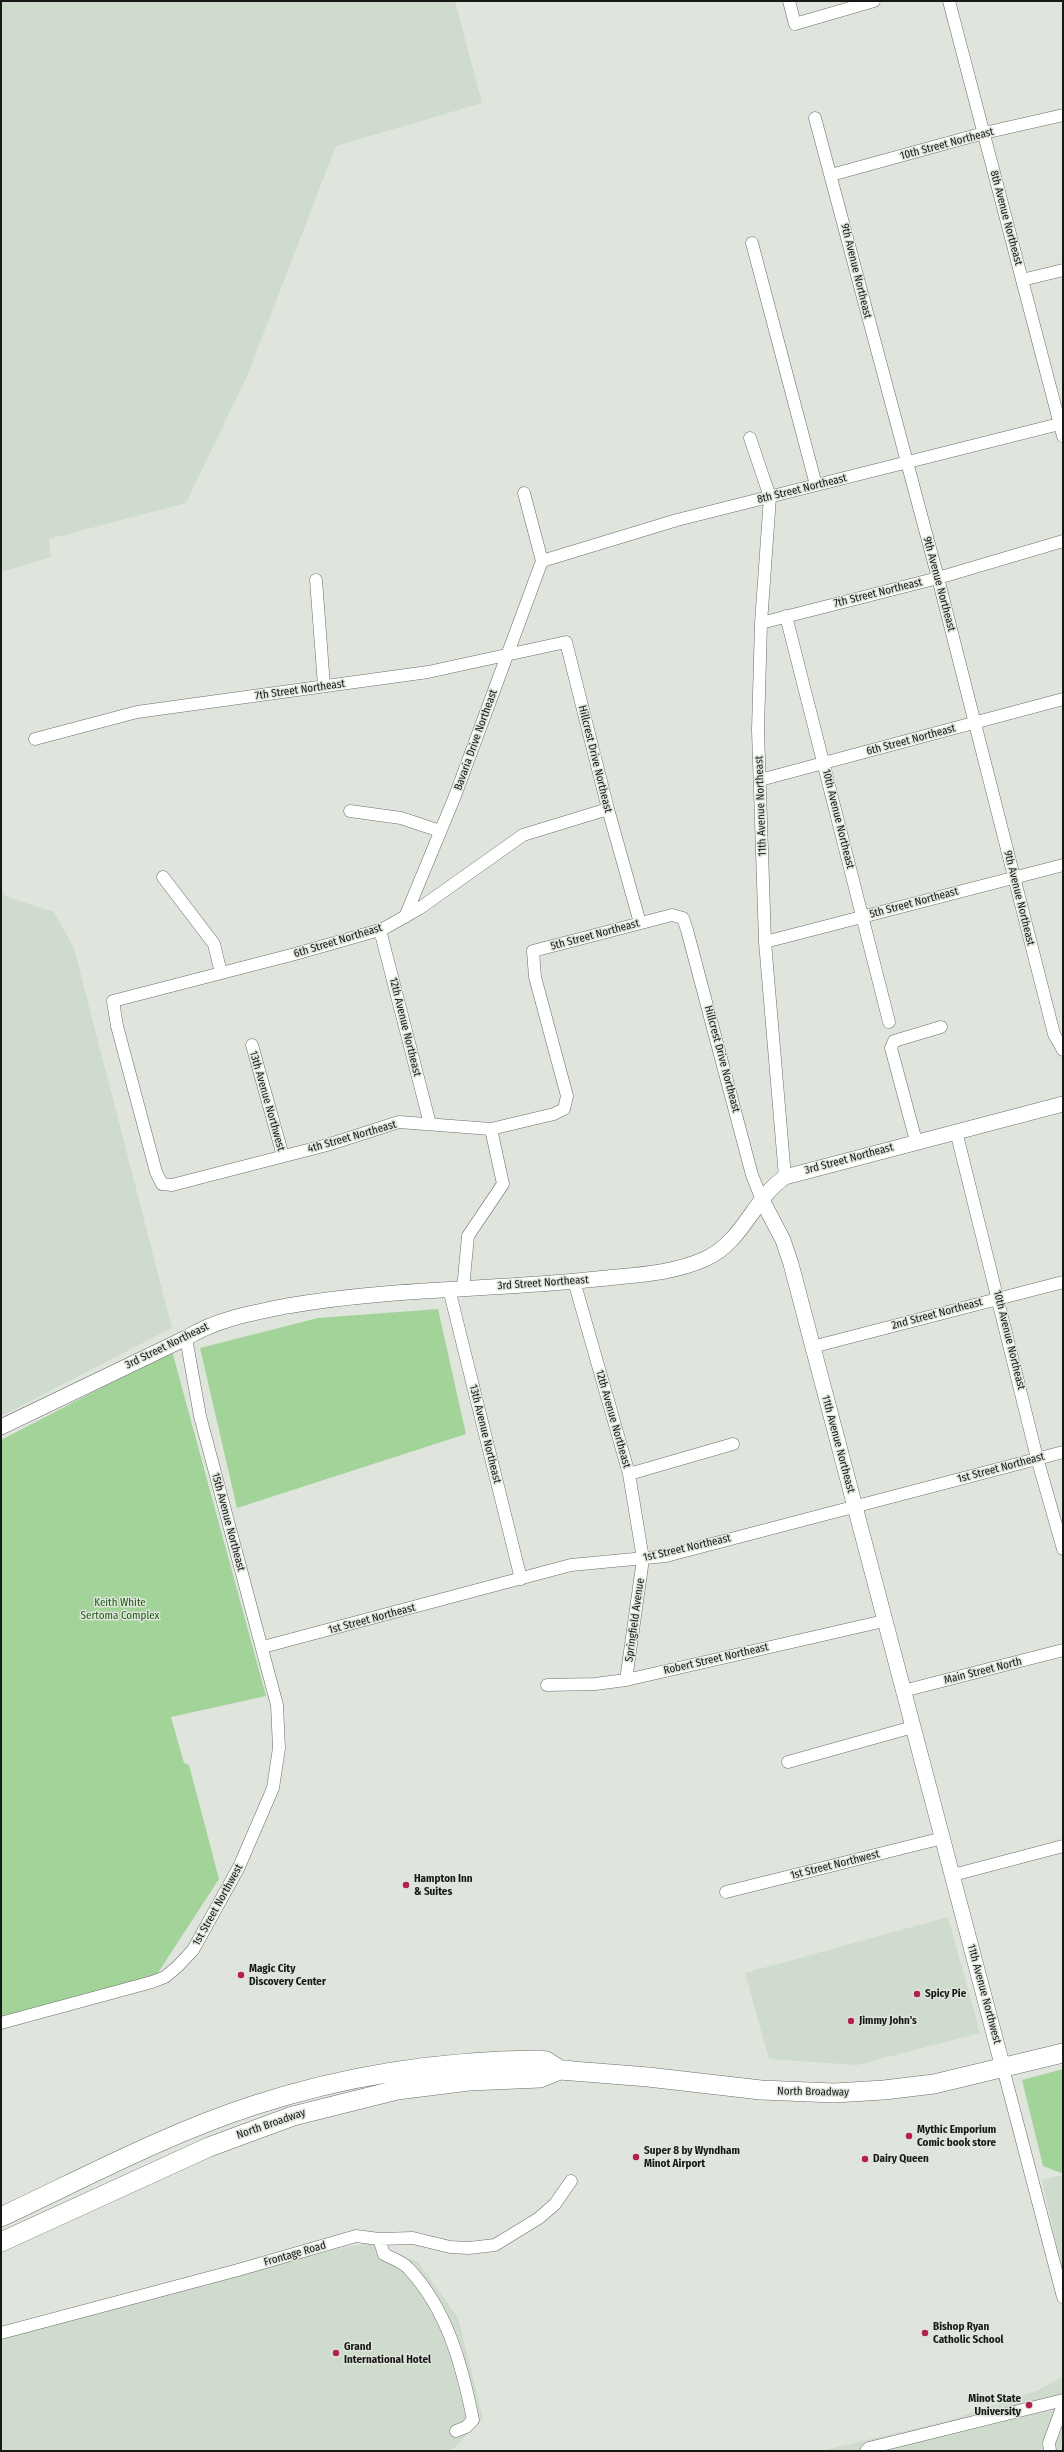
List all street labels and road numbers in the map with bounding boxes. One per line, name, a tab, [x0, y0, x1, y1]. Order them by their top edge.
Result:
street label: 10th Street Northeast	[899, 125, 995, 163]
street label: 8th Avenue Northeast	[987, 169, 1025, 267]
street label: 9th Avenue Northeast	[838, 222, 874, 320]
street label: 8th Street Northeast	[756, 471, 848, 507]
street label: 9th Avenue Northeast	[920, 535, 958, 633]
street label: 7th Street Northeast	[832, 576, 924, 610]
street label: 7th Street Northeast	[254, 677, 346, 703]
street label: Bavaria Drive Northeast	[452, 688, 500, 792]
street label: Hillcrest Drive Northeast	[575, 704, 615, 814]
street label: 6th Street Northeast	[865, 722, 957, 758]
street label: 11th Avenue Northeast	[753, 755, 769, 857]
street label: 10th Avenue Northeast	[819, 768, 857, 870]
street label: 9th Avenue Northeast	[1001, 849, 1037, 947]
street label: 5th Street Northeast	[868, 885, 960, 921]
street label: 5th Street Northeast	[549, 917, 641, 953]
street label: 6th Street Northeast	[292, 921, 384, 961]
street label: 12th Avenue Northeast	[386, 976, 424, 1078]
street label: Hillcrest Drive Northeast	[701, 1004, 743, 1114]
street label: 13th Avenue Northwest	[246, 1049, 288, 1153]
street label: 4th Street Northeast	[306, 1118, 398, 1156]
street label: 3rd Street Northeast	[803, 1141, 895, 1177]
street label: 3rd Street Northeast	[497, 1273, 589, 1293]
street label: 10th Avenue Northeast	[990, 1289, 1028, 1391]
street label: 2nd Street Northeast	[890, 1296, 984, 1332]
street label: 3rd Street Northeast	[123, 1320, 211, 1372]
street label: 12th Avenue Northeast	[593, 1368, 633, 1470]
street label: 13th Avenue Northeast	[466, 1383, 504, 1485]
street label: 11th Avenue Northeast	[819, 1394, 857, 1494]
street label: 1st Street Northeast	[956, 1450, 1046, 1486]
street label: 15th Avenue Northeast	[208, 1471, 248, 1573]
street label: 1st Street Northeast	[642, 1532, 732, 1564]
street label: Springfield Avenue	[623, 1577, 647, 1663]
street label: 1st Street Northeast	[327, 1601, 417, 1637]
street label: Robert Street Northeast	[662, 1641, 770, 1677]
street label: Main Street North	[943, 1655, 1023, 1687]
street label: 1st Street Northwest	[789, 1848, 881, 1882]
street label: 1st Street Northwest	[190, 1862, 246, 1948]
street label: 11th Avenue Northwest	[964, 1943, 1004, 2045]
street label: North Broadway	[777, 2085, 849, 2099]
street label: North Broadway	[235, 2106, 307, 2142]
street label: Frontage Road	[262, 2239, 328, 2269]

